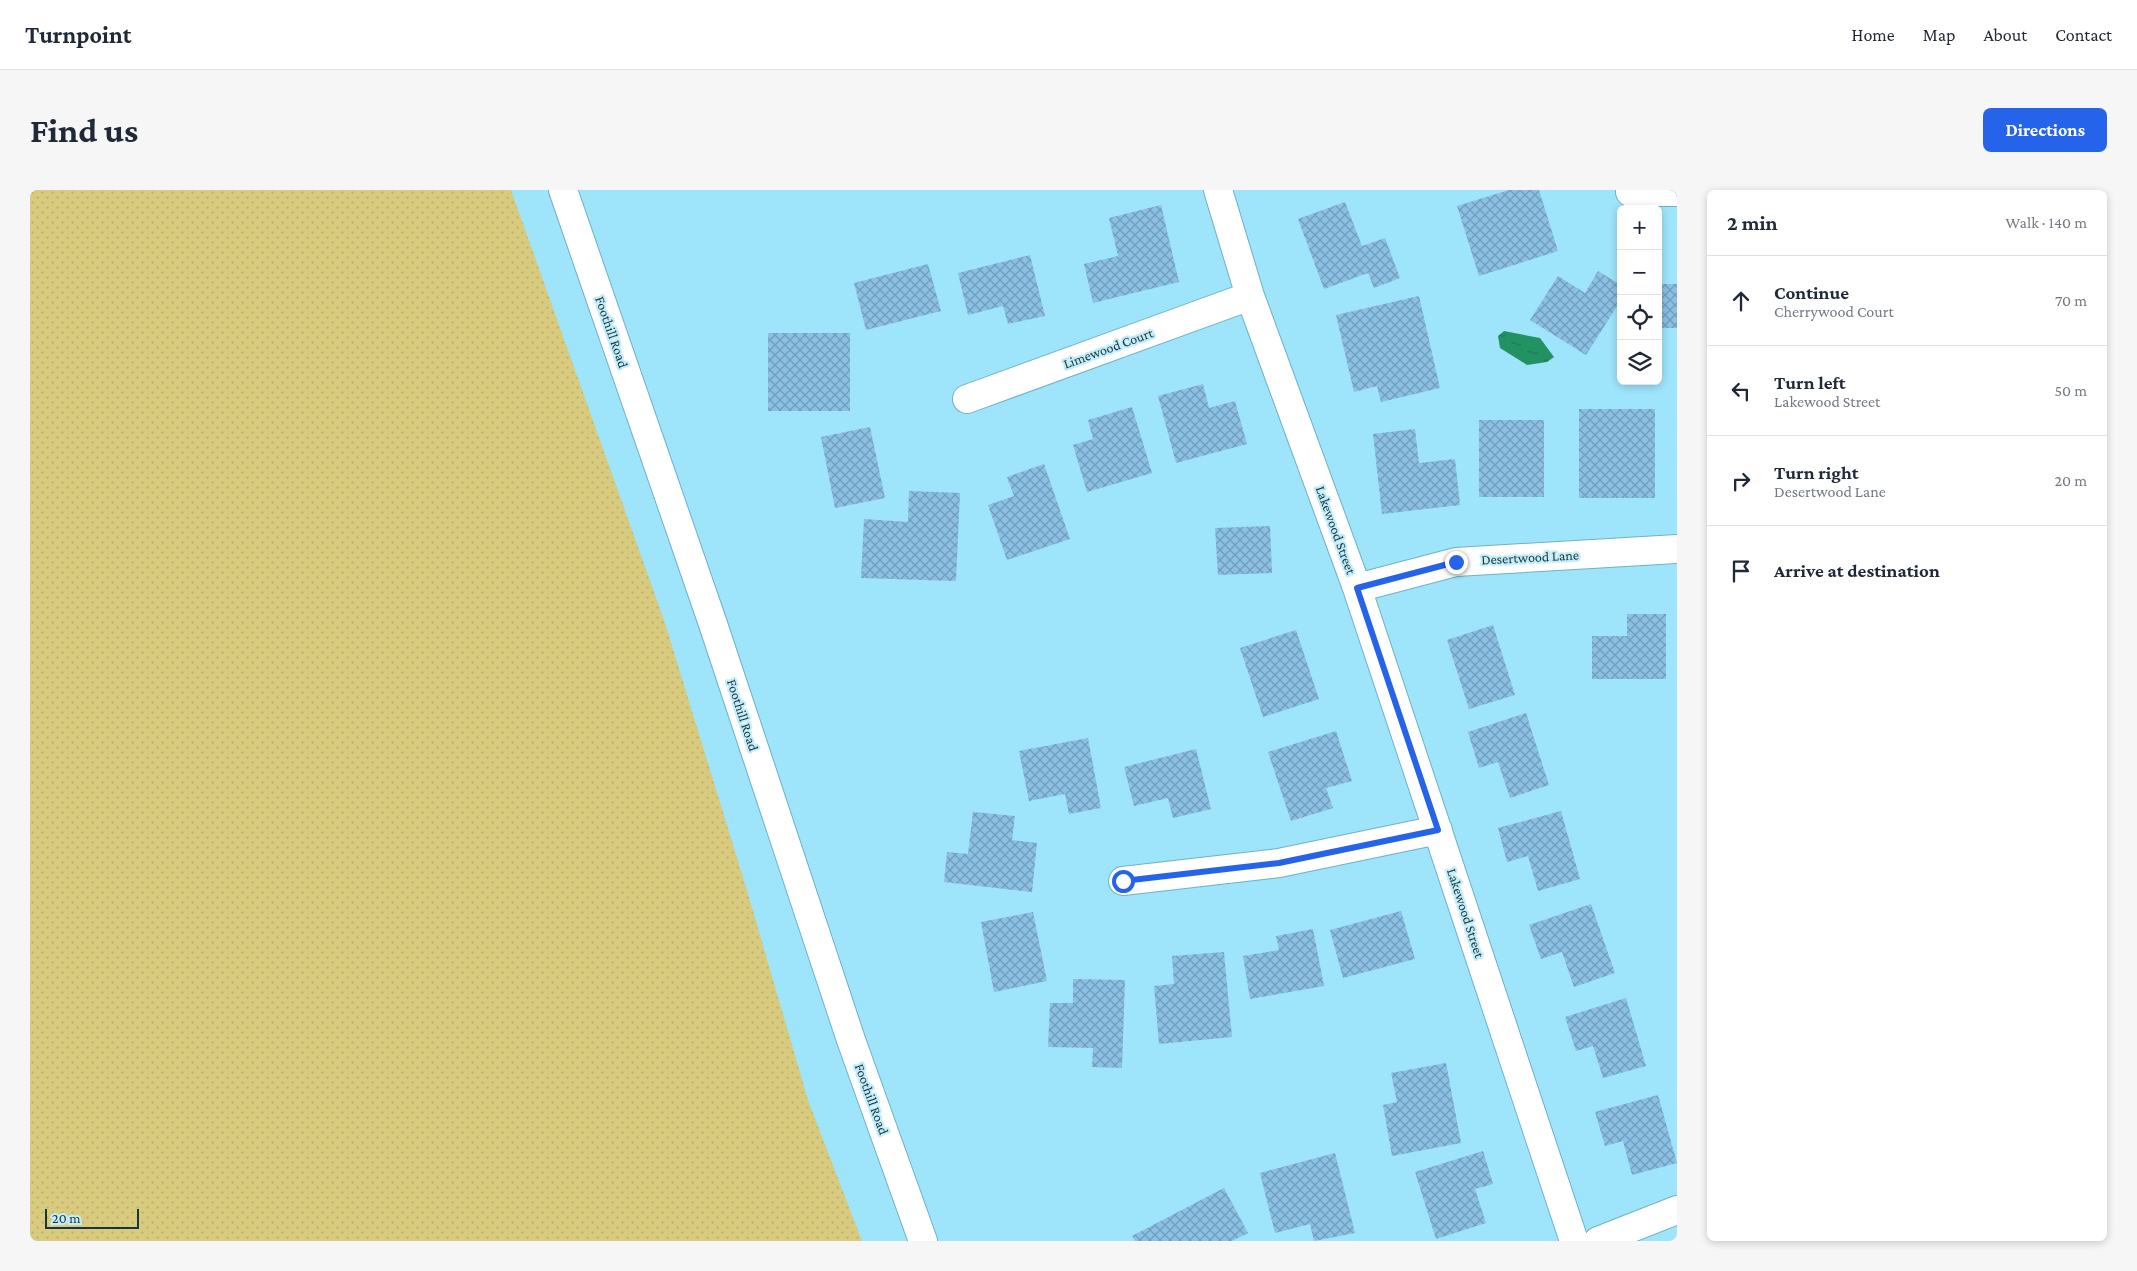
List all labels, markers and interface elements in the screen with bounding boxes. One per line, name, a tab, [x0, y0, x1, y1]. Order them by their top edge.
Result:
text: Turnpoint	[25, 21, 131, 48]
text: Home	[1852, 25, 1895, 45]
text: Map	[1923, 25, 1955, 45]
text: About	[1983, 25, 2027, 45]
text: Contact	[2055, 25, 2112, 45]
button: Directions	[1983, 108, 2107, 152]
text: Find us	[30, 111, 138, 150]
map controls	[1617, 205, 1662, 385]
button: +	[1617, 205, 1662, 250]
text: 2 min	[1727, 211, 1778, 235]
text: Walk · 140 m	[2006, 214, 2087, 231]
button: −	[1617, 250, 1662, 295]
text: Continue	[1774, 282, 1849, 303]
icon: ahead	[1727, 287, 1755, 315]
text: 70 m	[2055, 292, 2087, 309]
street label: Foothill Road	[592, 294, 632, 370]
button: locate	[1617, 295, 1662, 340]
text: Cherrywood Court	[1774, 303, 1894, 320]
street label: Limewood Court	[1061, 324, 1155, 372]
button: layers	[1617, 340, 1662, 385]
text: Turn left	[1774, 372, 1846, 393]
icon: left	[1727, 377, 1755, 405]
text: 50 m	[2055, 382, 2087, 399]
text: Lakewood Street	[1774, 393, 1880, 410]
text: Turn right	[1774, 462, 1859, 483]
icon: right	[1727, 467, 1755, 495]
text: 20 m	[2054, 472, 2087, 489]
text: Desertwood Lane	[1774, 483, 1886, 500]
street label: Lakewood Street	[1313, 484, 1360, 577]
street label: Desertwood Lane	[1481, 546, 1579, 568]
route end	[1445, 551, 1468, 574]
icon: arrive	[1727, 557, 1755, 585]
text: Arrive at destination	[1774, 560, 1940, 581]
street label: Foothill Road	[724, 677, 762, 754]
street label: Lakewood Street	[1444, 866, 1488, 960]
route start	[1112, 870, 1135, 893]
street label: Foothill Road	[852, 1061, 892, 1137]
scale bar	[45, 1206, 139, 1229]
text: 20 m	[52, 1210, 80, 1226]

